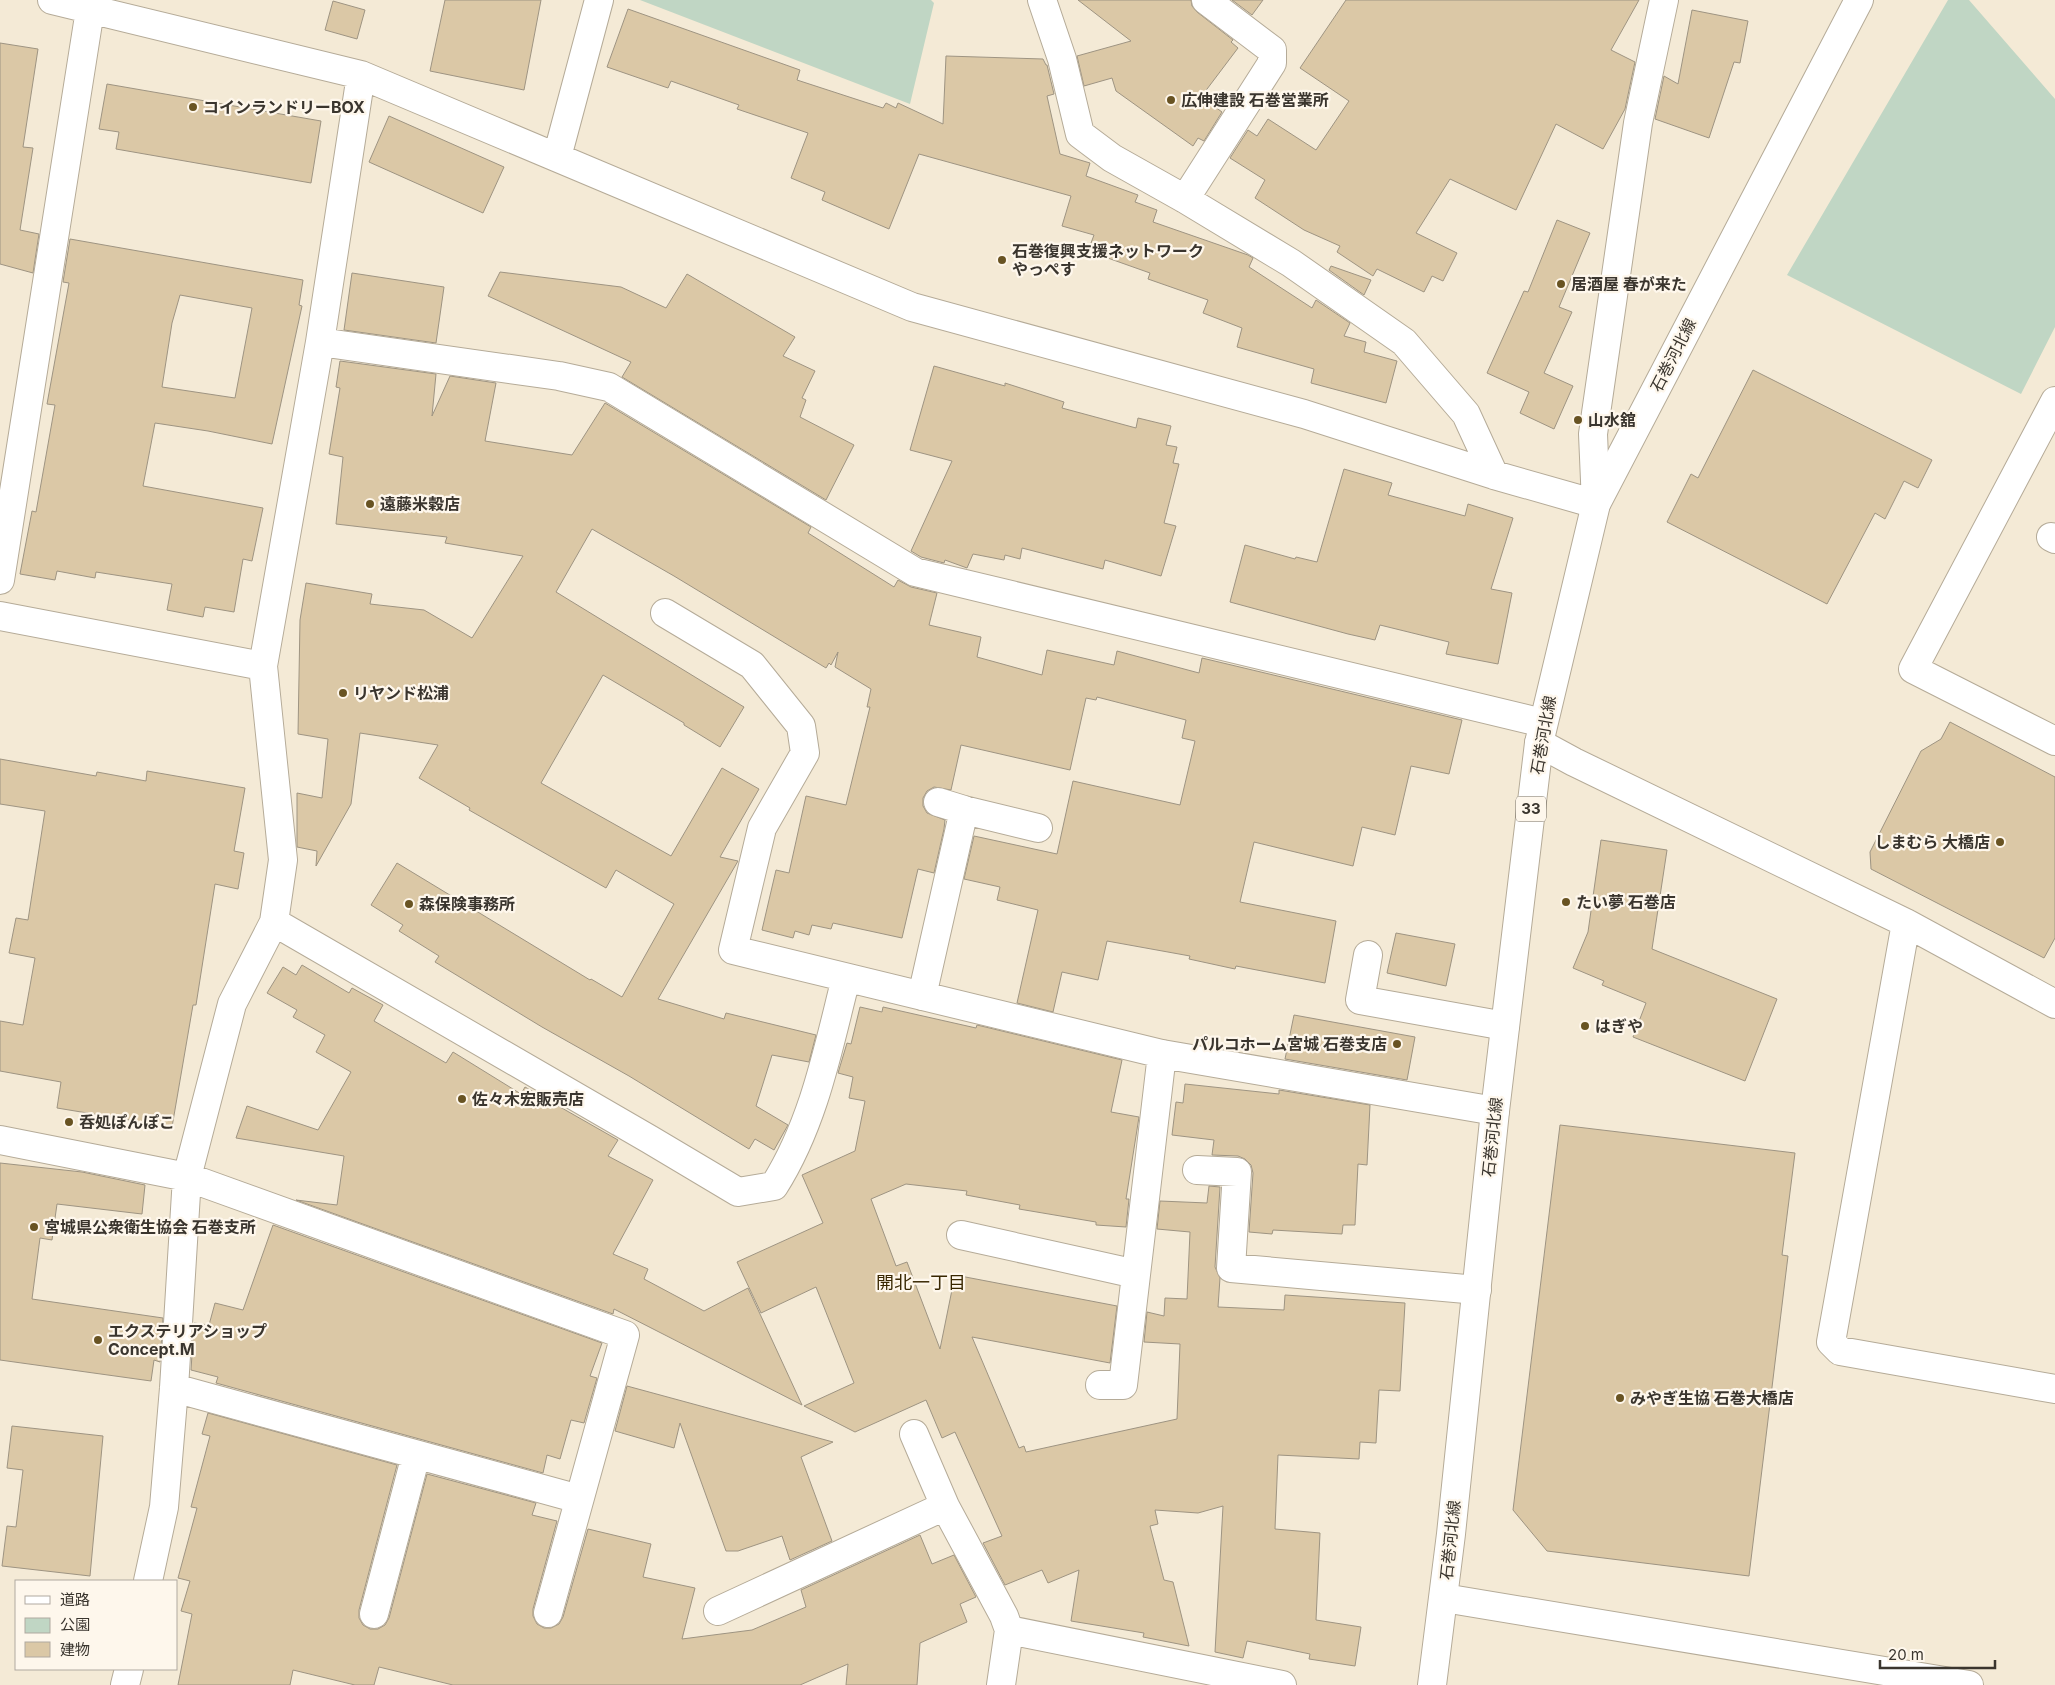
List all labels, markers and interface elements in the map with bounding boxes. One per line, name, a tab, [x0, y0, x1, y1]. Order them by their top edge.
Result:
place label: 広伸建設 石巻営業所	[1181, 90, 1329, 110]
marker: 広伸建設 石巻営業所	[1165, 94, 1177, 106]
place label: コインランドリーBOX	[203, 97, 365, 117]
marker: コインランドリーBOX	[187, 101, 199, 113]
place label: 石巻復興支援ネットワーク やっぺす	[1012, 241, 1204, 279]
marker: 石巻復興支援ネットワーク やっぺす	[996, 254, 1008, 266]
place label: 居酒屋 春が来た	[1571, 274, 1687, 294]
marker: 居酒屋 春が来た	[1555, 278, 1567, 290]
street label: 石巻河北線	[1646, 315, 1700, 395]
place label: 山水舘	[1588, 410, 1636, 430]
marker: 山水舘	[1572, 414, 1584, 426]
place label: 遠藤米穀店	[380, 494, 460, 514]
marker: 遠藤米穀店	[364, 498, 376, 510]
place label: リヤンド松浦	[353, 683, 449, 703]
marker: リヤンド松浦	[337, 687, 349, 699]
street label: 石巻河北線	[1526, 694, 1560, 776]
road number: 33	[1516, 796, 1546, 822]
place label: しまむら 大橋店	[1874, 832, 1990, 852]
marker: しまむら 大橋店	[1994, 836, 2006, 848]
place label: たい夢 石巻店	[1576, 892, 1676, 912]
place label: 森保険事務所	[419, 894, 515, 914]
marker: たい夢 石巻店	[1560, 896, 1572, 908]
marker: 森保険事務所	[403, 898, 415, 910]
place label: はぎや	[1595, 1016, 1643, 1036]
marker: はぎや	[1579, 1020, 1591, 1032]
place label: パルコホーム宮城 石巻支店	[1192, 1034, 1387, 1054]
marker: パルコホーム宮城 石巻支店	[1391, 1038, 1403, 1050]
place label: 佐々木宏販売店	[471, 1089, 584, 1109]
marker: 佐々木宏販売店	[456, 1093, 468, 1105]
street label: 石巻河北線	[1478, 1096, 1506, 1178]
place label: 呑処ぽんぽこ	[79, 1112, 175, 1132]
marker: 呑処ぽんぽこ	[63, 1116, 75, 1128]
place label: 宮城県公衆衛生協会 石巻支所	[44, 1217, 256, 1237]
marker: 宮城県公衆衛生協会 石巻支所	[28, 1221, 40, 1233]
district label: 開北一丁目	[876, 1272, 966, 1293]
place label: エクステリアショップ Concept.M	[108, 1321, 267, 1359]
marker: エクステリアショップ Concept.M	[92, 1334, 104, 1346]
place label: みやぎ生協 石巻大橋店	[1630, 1388, 1794, 1408]
marker: みやぎ生協 石巻大橋店	[1614, 1392, 1626, 1404]
street label: 石巻河北線	[1436, 1499, 1464, 1581]
legend	[15, 1580, 178, 1670]
text: 道路	[60, 1590, 90, 1609]
text: 公園	[60, 1615, 90, 1634]
scale bar	[1880, 1638, 1995, 1670]
text: 建物	[60, 1640, 90, 1659]
text: 20 m	[1888, 1645, 1924, 1664]

